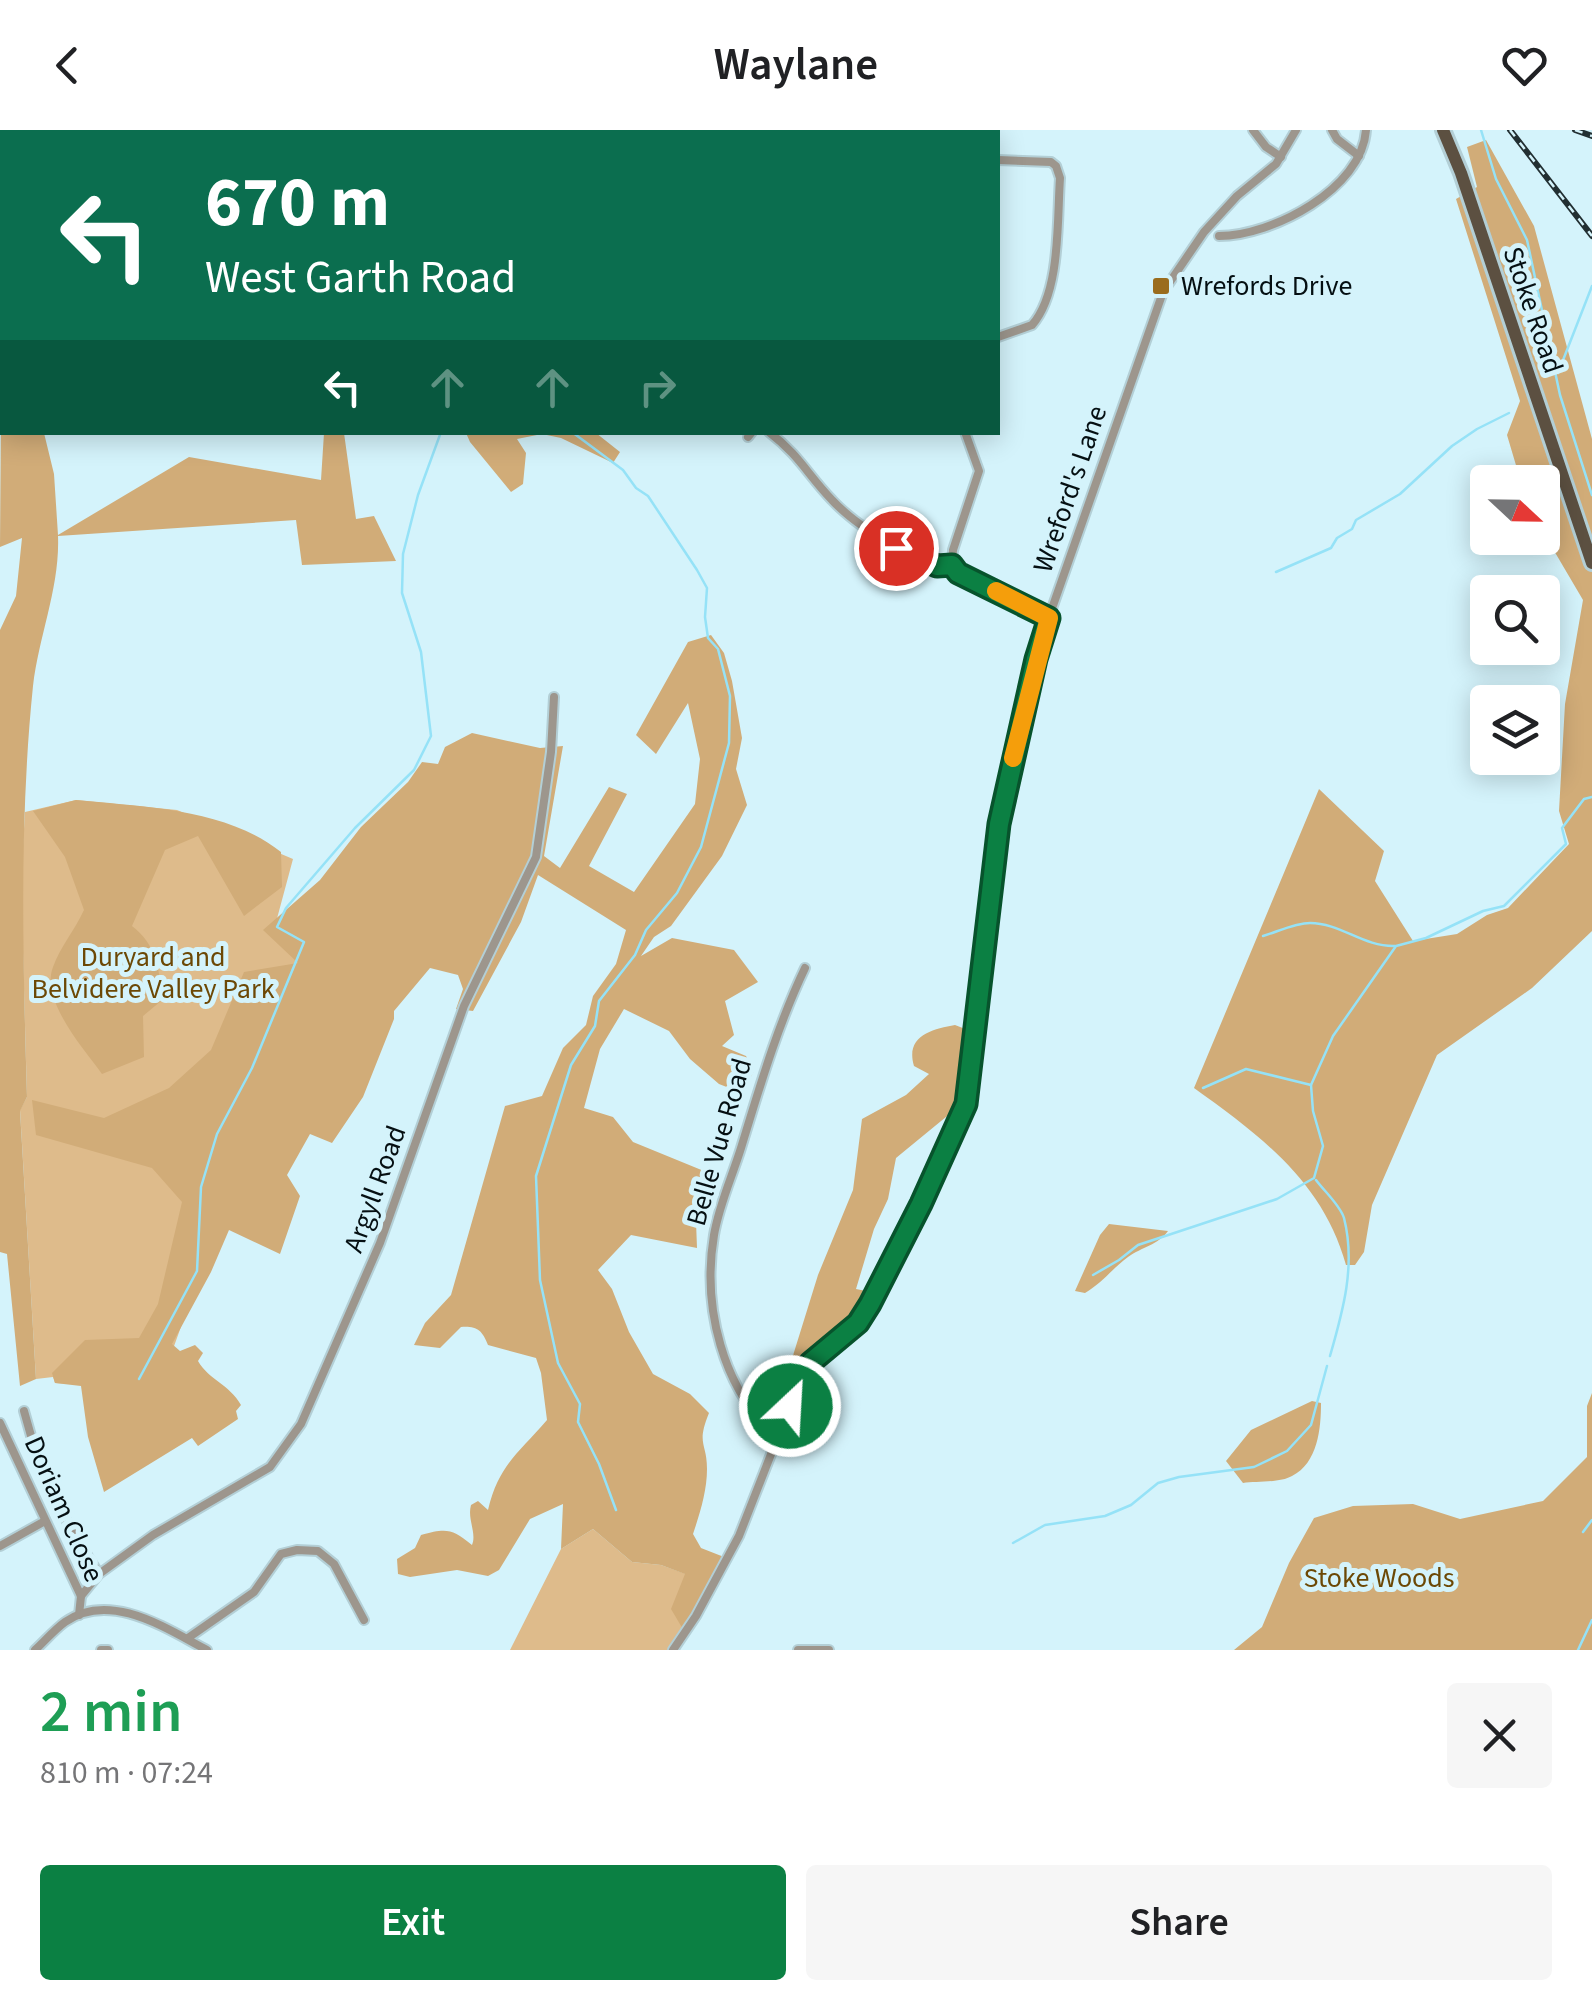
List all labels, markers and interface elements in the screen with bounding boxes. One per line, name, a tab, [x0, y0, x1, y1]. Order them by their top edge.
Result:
text: Waylane	[714, 33, 878, 97]
icon: back	[40, 38, 95, 93]
icon: heart	[1497, 38, 1552, 93]
text: 670 m	[205, 153, 390, 253]
icon: left	[40, 170, 170, 300]
street label: Stoke Road	[1493, 241, 1573, 379]
text: West Garth Road	[205, 246, 516, 310]
place label: Wrefords Drive	[1181, 266, 1352, 306]
marker: Wrefords Drive	[1150, 275, 1172, 297]
icon: left	[315, 360, 370, 415]
icon: ahead	[420, 360, 475, 415]
icon: ahead	[525, 360, 580, 415]
icon: right	[630, 360, 685, 415]
street label: Wreford's Lane	[1023, 400, 1117, 578]
north arrow	[1470, 465, 1560, 555]
map controls	[1470, 465, 1560, 775]
pin	[854, 506, 939, 591]
icon: arrive	[869, 521, 924, 576]
button: search	[1470, 575, 1560, 665]
button: layers	[1470, 685, 1560, 775]
park label: Duryard and Belvidere Valley Park	[31, 937, 275, 1009]
street label: Belle Vue Road	[676, 1054, 762, 1230]
street label: Argyll Road	[334, 1120, 416, 1258]
position arrow	[738, 1354, 842, 1458]
street label: Doriam Close	[14, 1430, 114, 1588]
park label: Stoke Woods	[1303, 1558, 1455, 1598]
text: 2 min	[40, 1670, 183, 1755]
button: close	[1447, 1683, 1552, 1788]
text: 810 m · 07:24	[40, 1750, 213, 1796]
button: Exit	[40, 1865, 786, 1980]
button: Share	[806, 1865, 1552, 1980]

